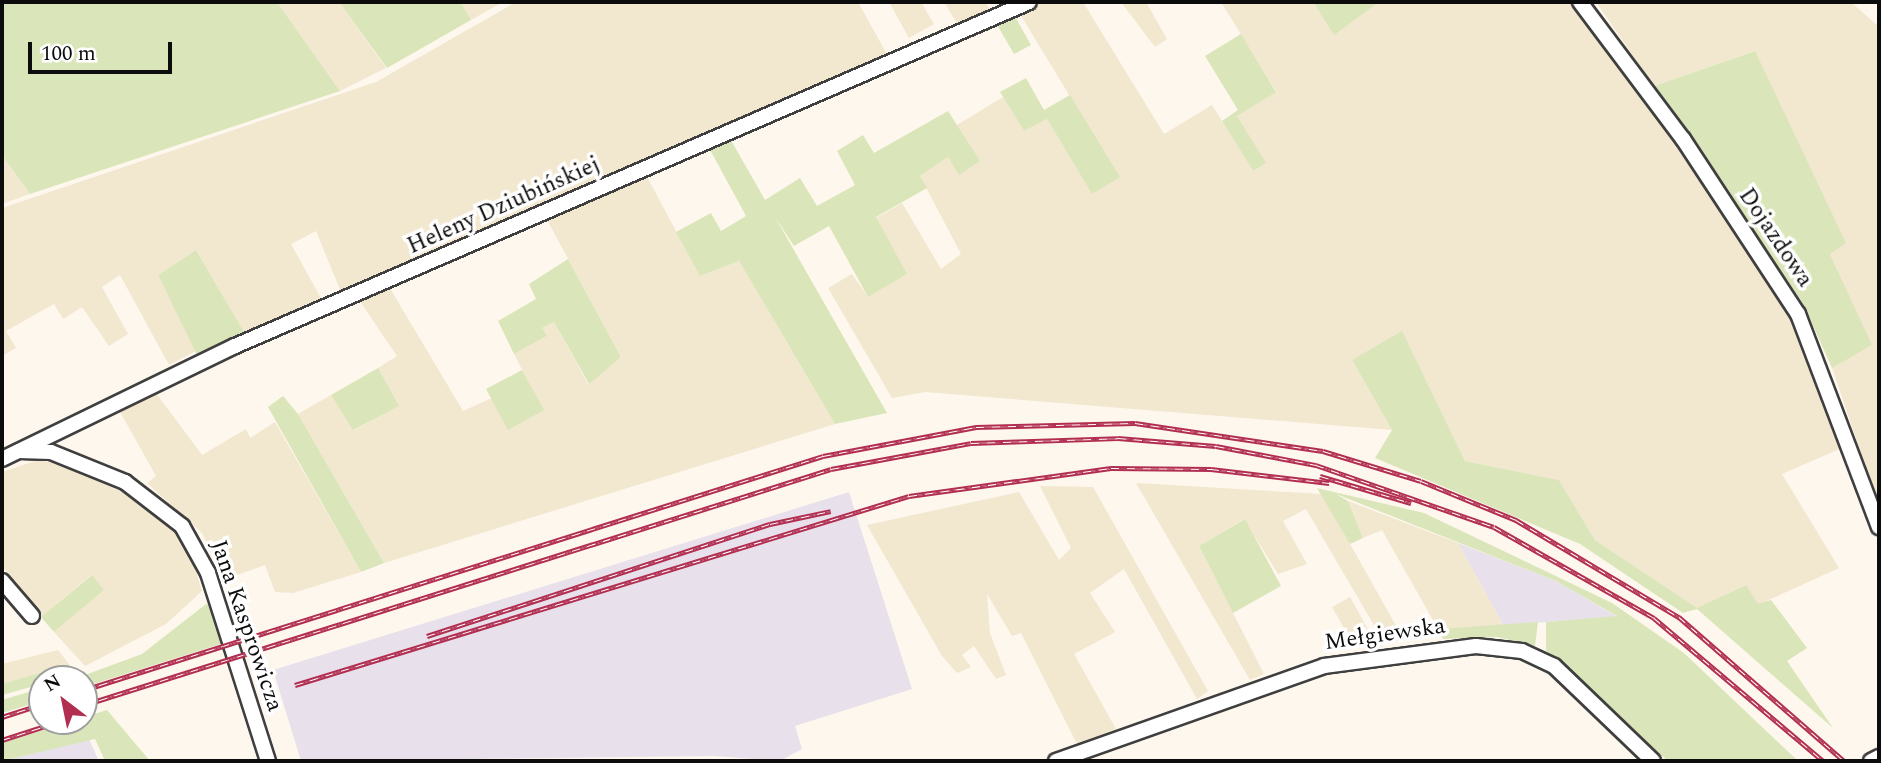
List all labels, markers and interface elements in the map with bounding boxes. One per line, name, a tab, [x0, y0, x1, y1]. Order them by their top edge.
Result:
scale bar	[32, 28, 175, 72]
text: 100 m	[41, 38, 96, 70]
street label: Heleny Dziubińskiej	[403, 151, 605, 261]
street label: Dojazdowa	[1732, 183, 1818, 293]
street label: Jana Kasprowicza	[204, 537, 288, 715]
street label: Mełgiewska	[1323, 613, 1447, 657]
north arrow	[28, 665, 98, 735]
text: N	[38, 667, 67, 700]

